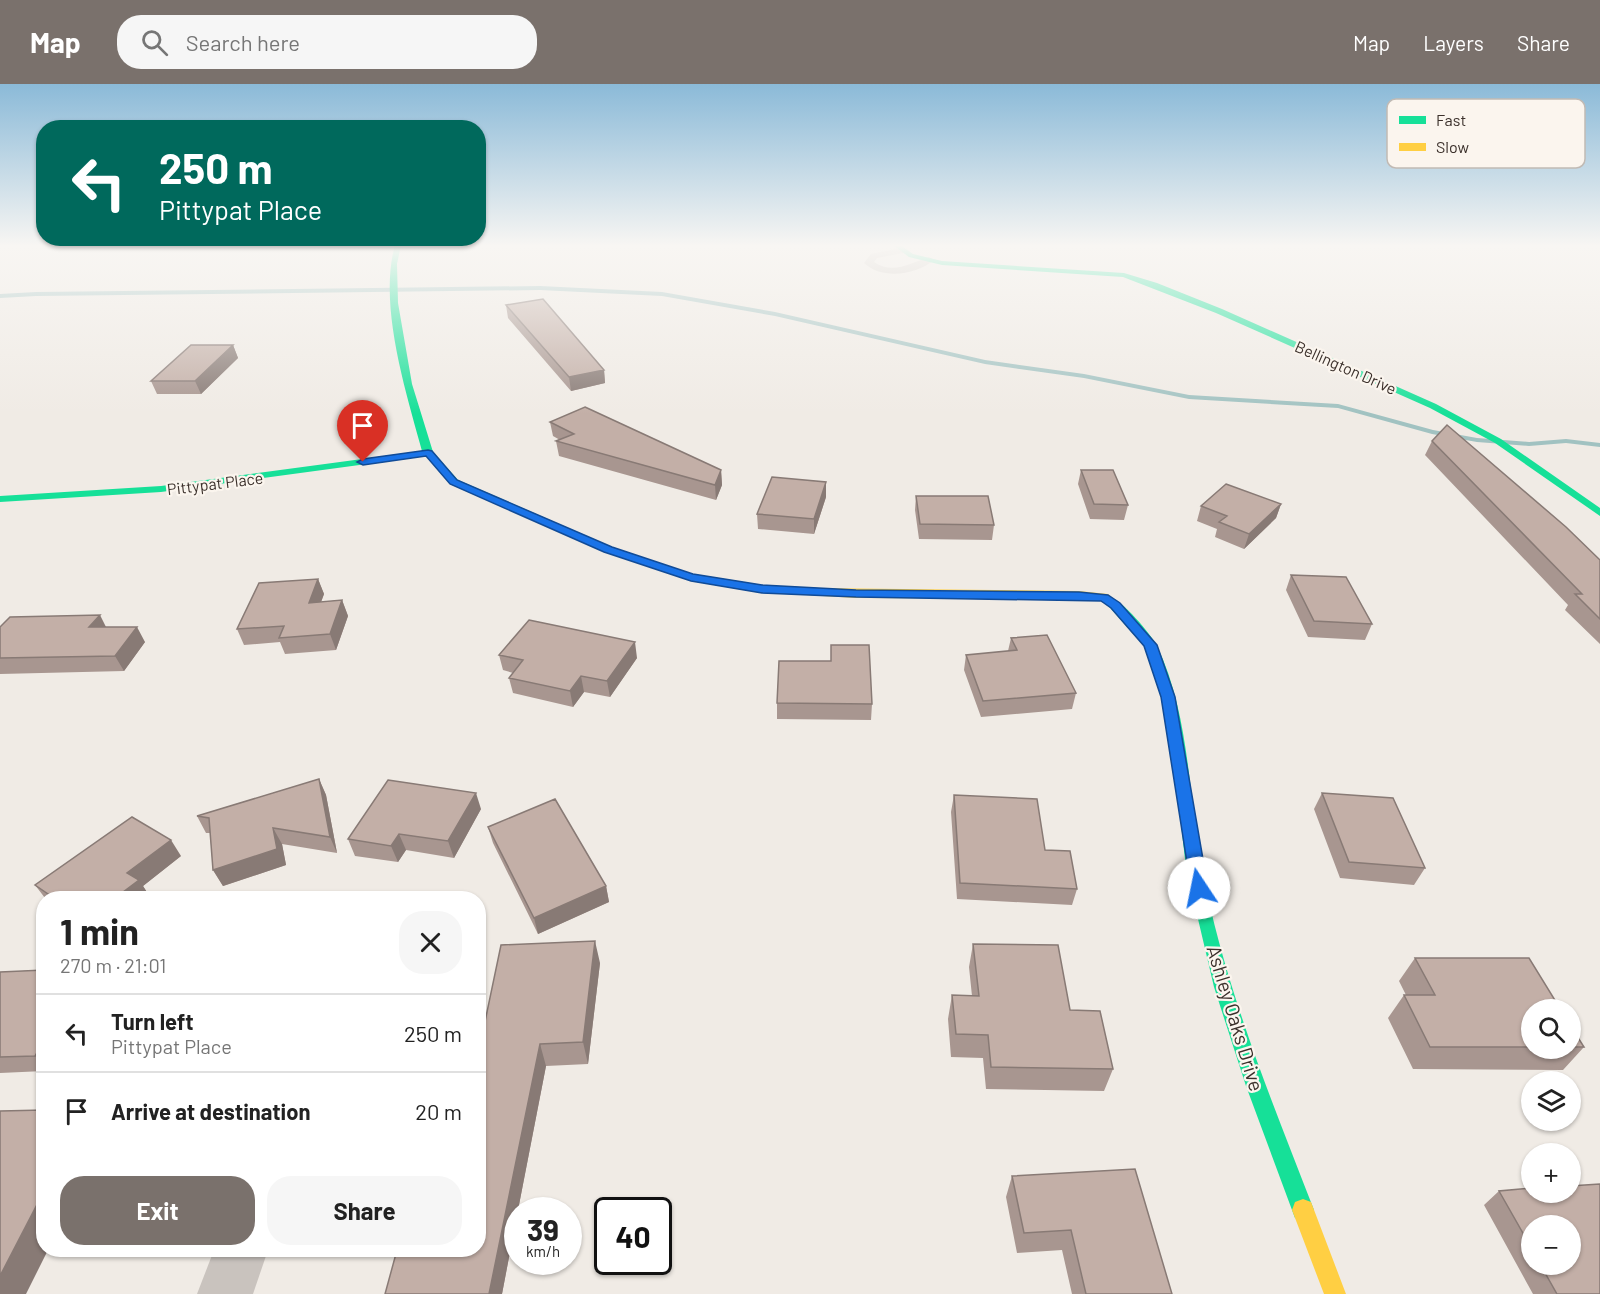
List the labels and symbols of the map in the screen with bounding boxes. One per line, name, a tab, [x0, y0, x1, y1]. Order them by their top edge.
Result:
legend	[1387, 99, 1585, 168]
text: Fast	[1436, 110, 1466, 129]
text: Slow	[1436, 137, 1469, 156]
street label: Bellington Drive	[1292, 336, 1400, 398]
pin	[337, 400, 388, 462]
street label: Pittypat Place	[166, 468, 264, 498]
position arrow	[1167, 856, 1231, 920]
street label: Ashley Oaks Drive	[1202, 942, 1270, 1094]
speed limit sign: 40	[594, 1197, 672, 1275]

